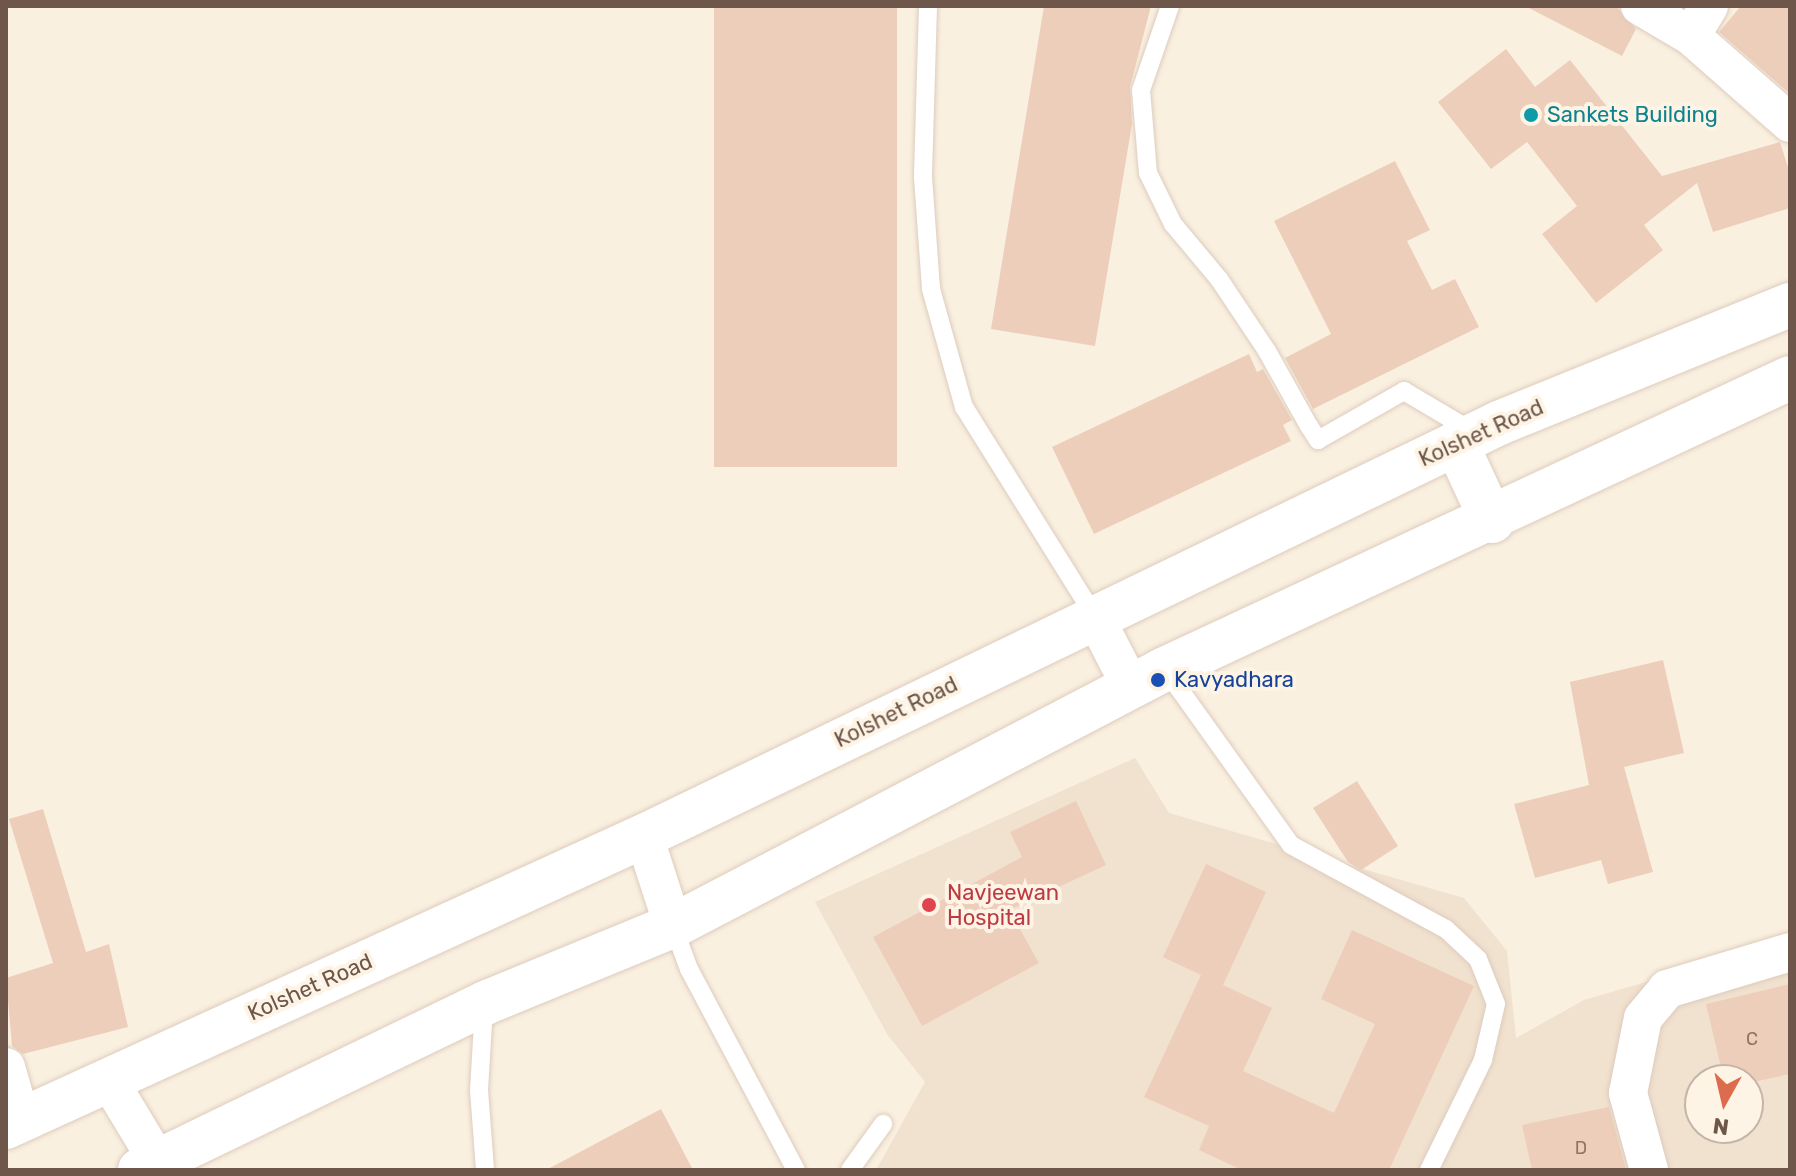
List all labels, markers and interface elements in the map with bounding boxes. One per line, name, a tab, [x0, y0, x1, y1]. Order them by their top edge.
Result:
place label: Sankets Building	[1547, 102, 1718, 128]
marker: Sankets Building	[1522, 106, 1540, 124]
street label: Kolshet Road	[1415, 394, 1547, 472]
place label: Kavyadhara	[1174, 667, 1294, 693]
street label: Kolshet Road	[830, 671, 962, 753]
marker: Kavyadhara	[1149, 671, 1167, 689]
place label: Navjeewan Hospital	[947, 879, 1059, 930]
marker: Navjeewan Hospital	[918, 894, 940, 916]
street label: Kolshet Road	[244, 948, 376, 1026]
house number: C	[1746, 1028, 1758, 1050]
north arrow	[1684, 1064, 1764, 1144]
text: N	[1711, 1112, 1731, 1141]
house number: D	[1575, 1137, 1587, 1159]

